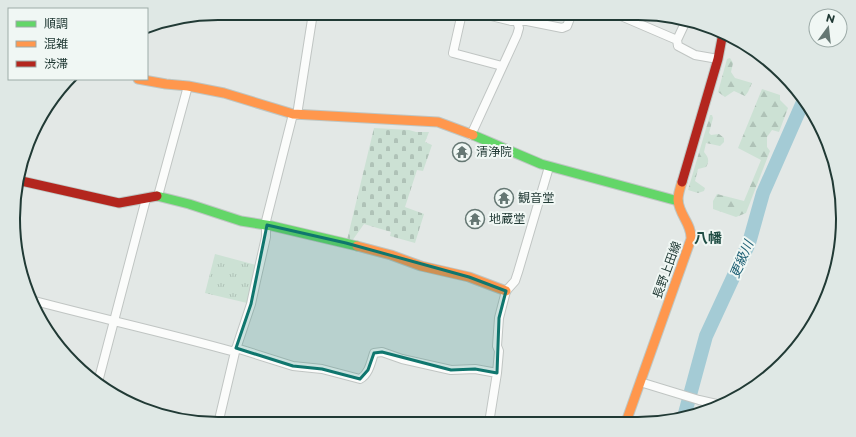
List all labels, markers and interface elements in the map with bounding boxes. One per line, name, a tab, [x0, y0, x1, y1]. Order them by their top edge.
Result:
legend	[8, 8, 148, 80]
north arrow	[808, 8, 848, 48]
text: N	[824, 10, 837, 26]
text: 順調	[44, 16, 68, 31]
text: 混雑	[44, 36, 68, 51]
text: 渋滞	[44, 56, 68, 71]
temple icon: 清浄院	[451, 141, 473, 163]
place label: 清浄院	[476, 144, 512, 159]
temple icon: 観音堂	[493, 187, 515, 209]
place label: 観音堂	[518, 190, 554, 205]
temple icon: 地蔵堂	[464, 208, 486, 230]
place label: 地蔵堂	[489, 211, 525, 226]
district label: 八幡	[694, 229, 722, 247]
water label: 更級川	[726, 236, 757, 280]
street label: 長野上田線	[649, 239, 684, 301]

